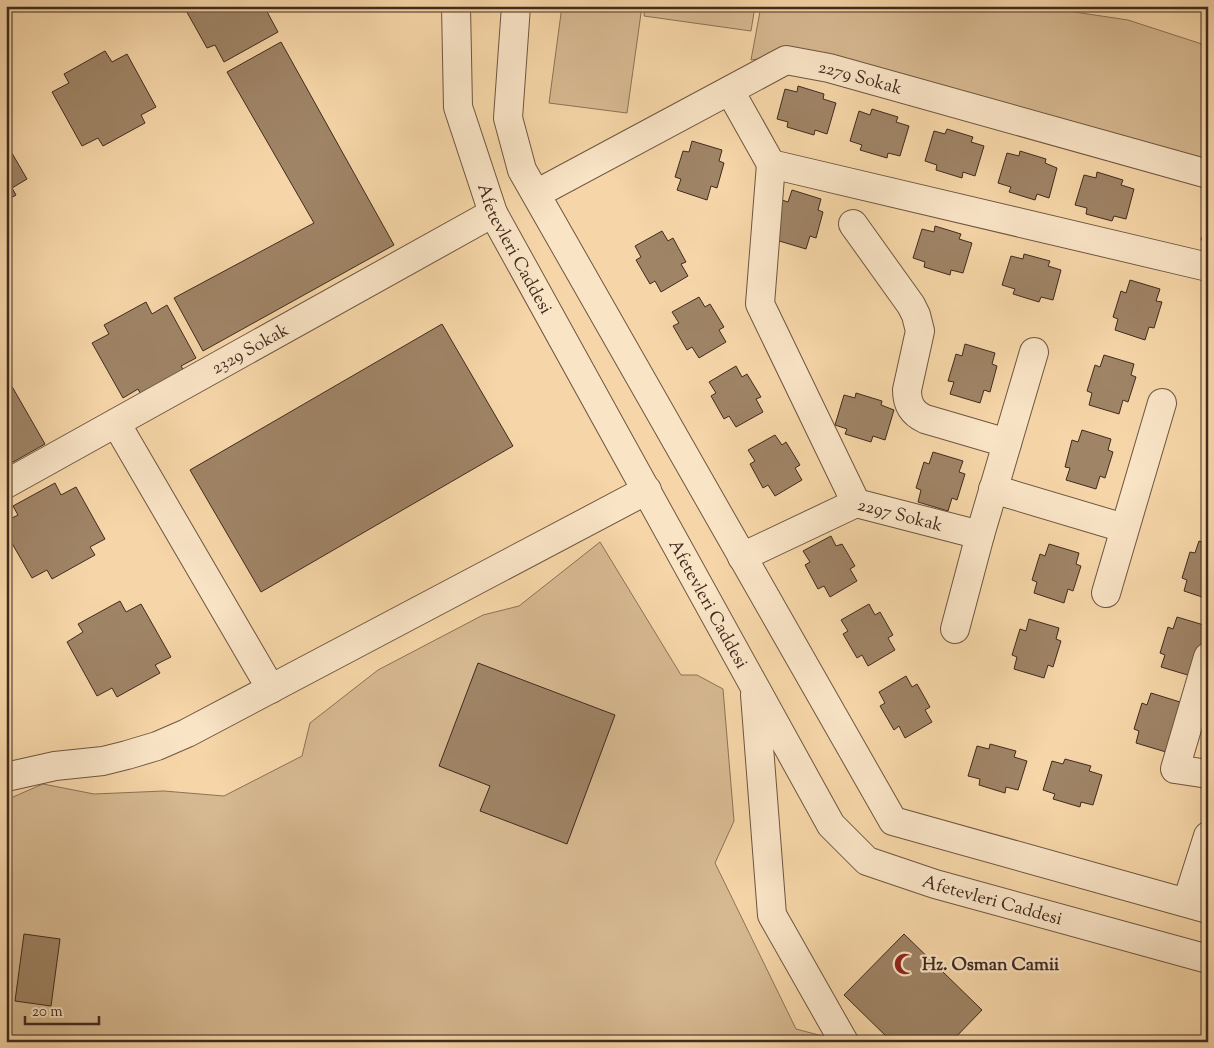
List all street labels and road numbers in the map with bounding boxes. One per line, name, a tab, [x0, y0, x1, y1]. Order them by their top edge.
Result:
street label: 2279 Sokak	[816, 55, 905, 103]
street label: Afetevleri Caddesi	[469, 180, 557, 320]
street label: 2329 Sokak	[207, 318, 294, 382]
street label: 2297 Sokak	[855, 493, 945, 540]
street label: Afetevleri Caddesi	[661, 535, 753, 674]
street label: Afetevleri Caddesi	[918, 870, 1065, 933]

